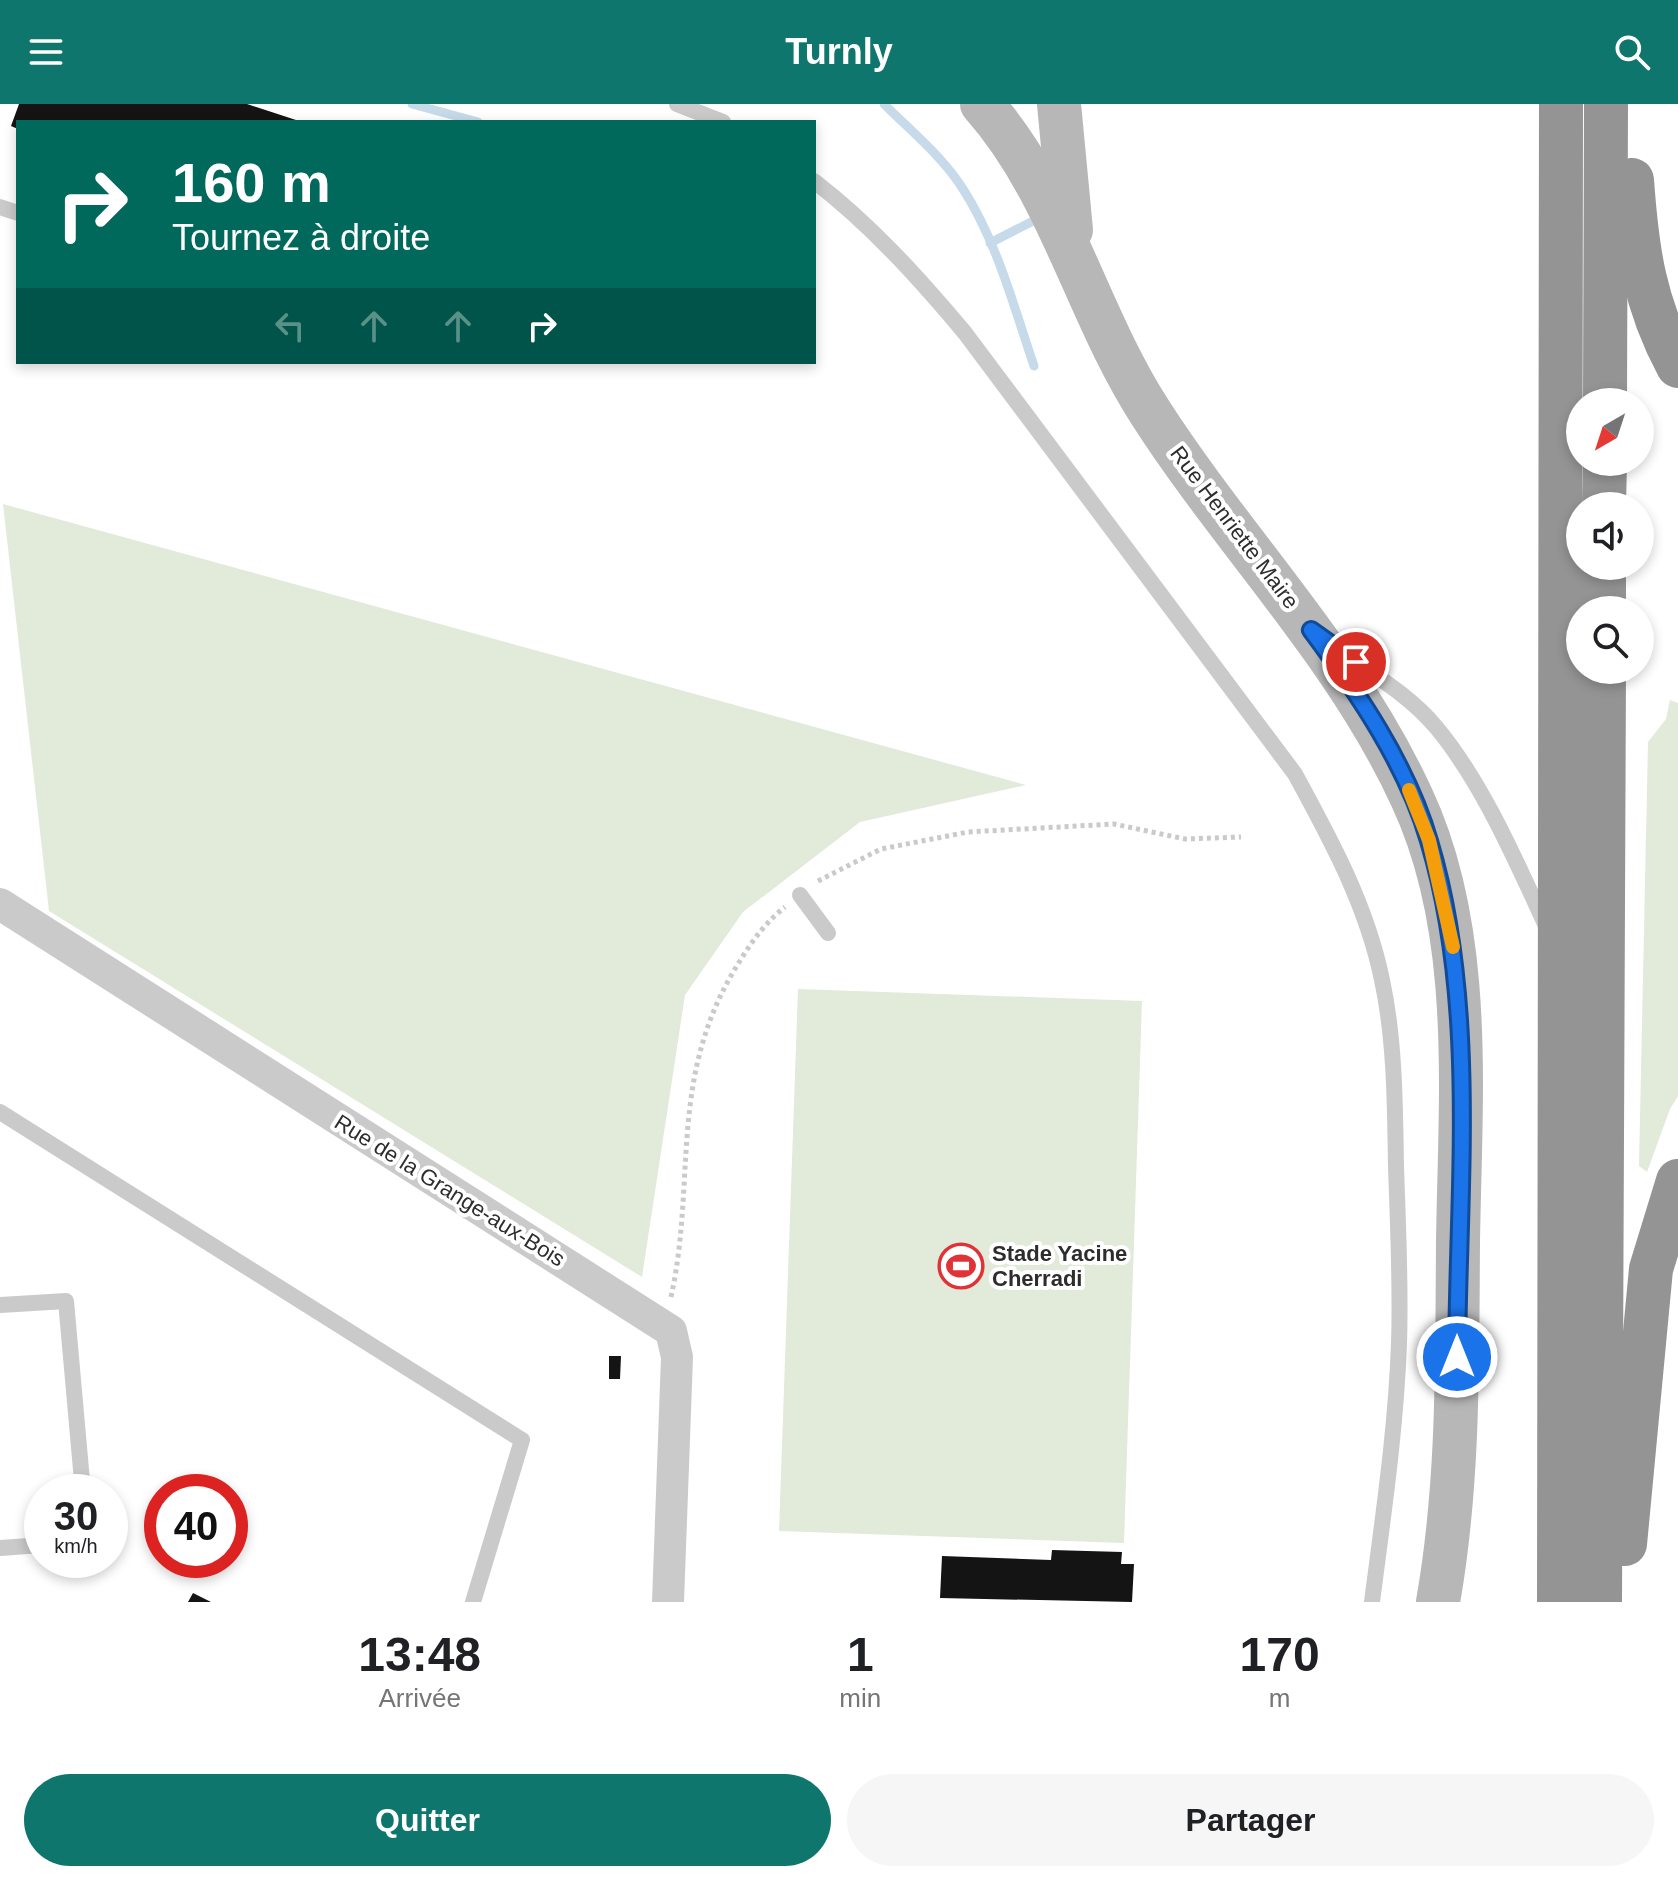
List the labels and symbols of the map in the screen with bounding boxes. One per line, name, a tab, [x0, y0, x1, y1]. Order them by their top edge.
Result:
north arrow	[1566, 388, 1654, 476]
street label: Rue Henriette Maire	[1165, 441, 1304, 613]
pin	[1322, 628, 1390, 696]
street label: Rue de la Grange-aux-Bois	[330, 1109, 569, 1272]
place label: Stade Yacine Cherradi	[992, 1241, 1127, 1291]
sports icon: Stade Yacine Cherradi	[937, 1242, 985, 1290]
position arrow	[1415, 1315, 1499, 1399]
speed limit sign: 40	[144, 1474, 248, 1578]

